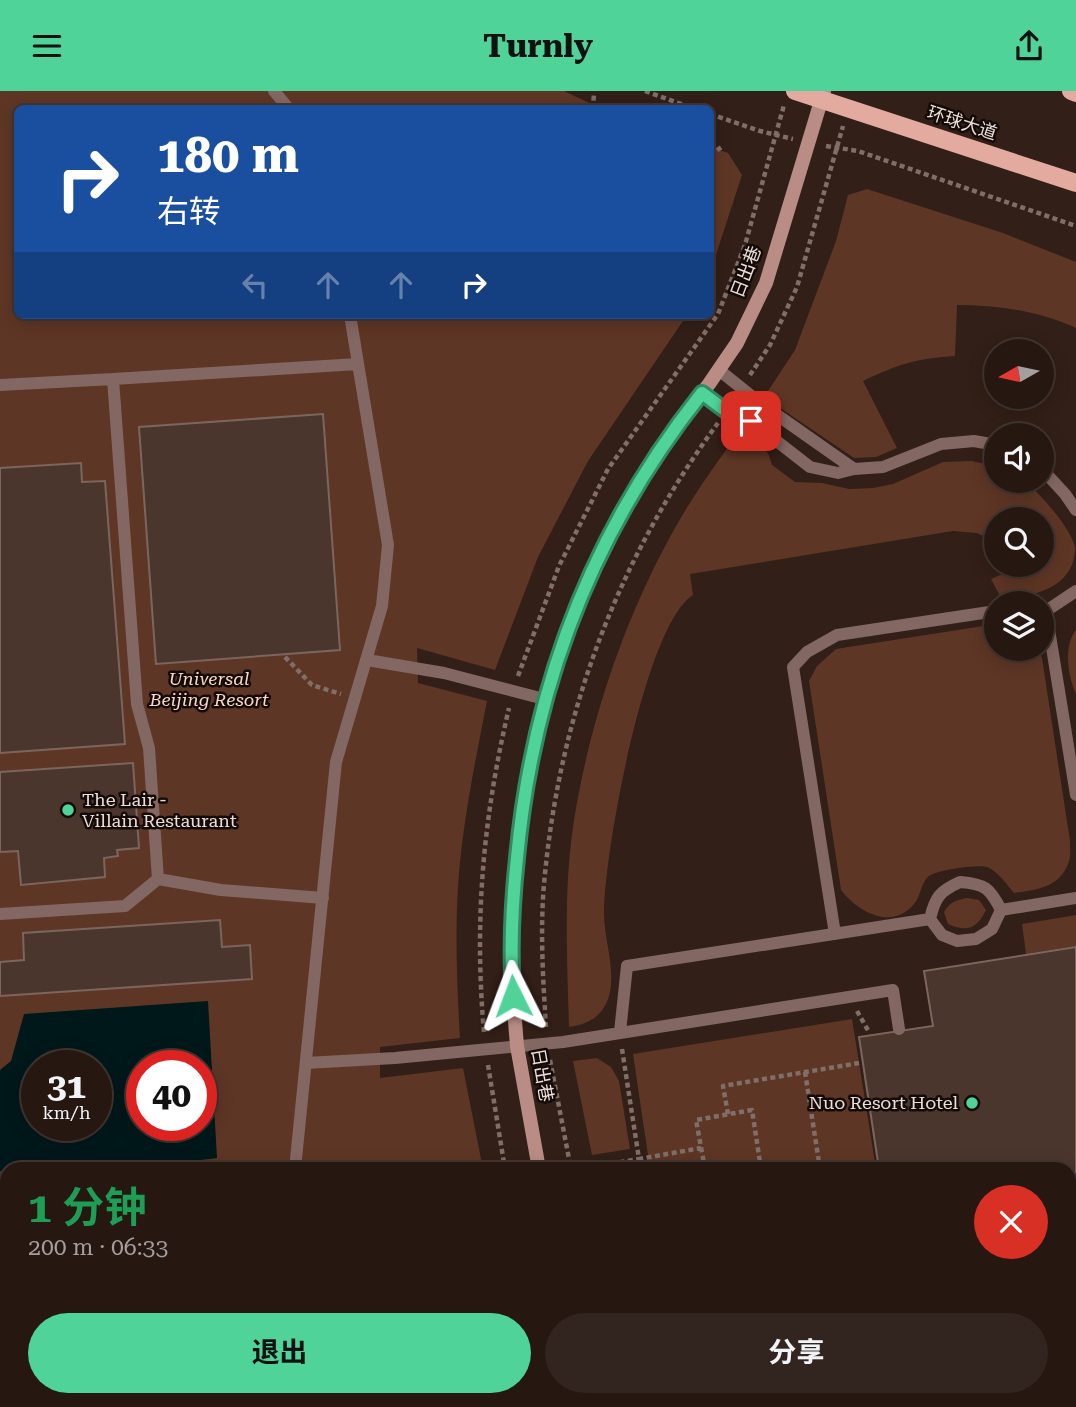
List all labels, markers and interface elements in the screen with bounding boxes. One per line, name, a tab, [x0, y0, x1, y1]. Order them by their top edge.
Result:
icon: menu	[28, 27, 66, 65]
text: Turnly	[483, 27, 593, 65]
icon: share	[1010, 27, 1048, 65]
street label: 环球大道	[925, 101, 1000, 144]
text: 180 m	[157, 127, 299, 184]
icon: right	[42, 133, 133, 224]
text: 右转	[157, 193, 221, 231]
street label: 日出巷	[726, 243, 765, 301]
icon: left	[236, 266, 274, 304]
icon: ahead	[309, 266, 347, 304]
icon: ahead	[382, 266, 420, 304]
icon: right	[455, 266, 493, 304]
north arrow	[984, 339, 1054, 409]
map controls	[984, 339, 1054, 661]
pin	[721, 391, 781, 451]
icon: arrive	[732, 402, 770, 440]
button: sound	[984, 423, 1054, 493]
button: search	[984, 507, 1054, 577]
button: layers	[984, 591, 1054, 661]
park label: Universal Beijing Resort	[148, 668, 269, 710]
place label: The Lair - Villain Restaurant	[82, 789, 237, 831]
marker: The Lair - Villain Restaurant	[60, 802, 76, 818]
position arrow	[476, 959, 550, 1033]
street label: 日出巷	[527, 1047, 558, 1103]
speed limit sign: 40	[126, 1050, 217, 1141]
text: 31	[47, 1066, 86, 1107]
place label: Nuo Resort Hotel	[809, 1092, 958, 1113]
marker: Nuo Resort Hotel	[964, 1095, 980, 1111]
text: km/h	[42, 1102, 91, 1123]
text: 1 分钟	[28, 1183, 146, 1232]
button: close	[974, 1185, 1048, 1259]
text: 200 m · 06:33	[28, 1234, 168, 1261]
button: 退出	[28, 1313, 531, 1393]
button: 分享	[545, 1313, 1048, 1393]

